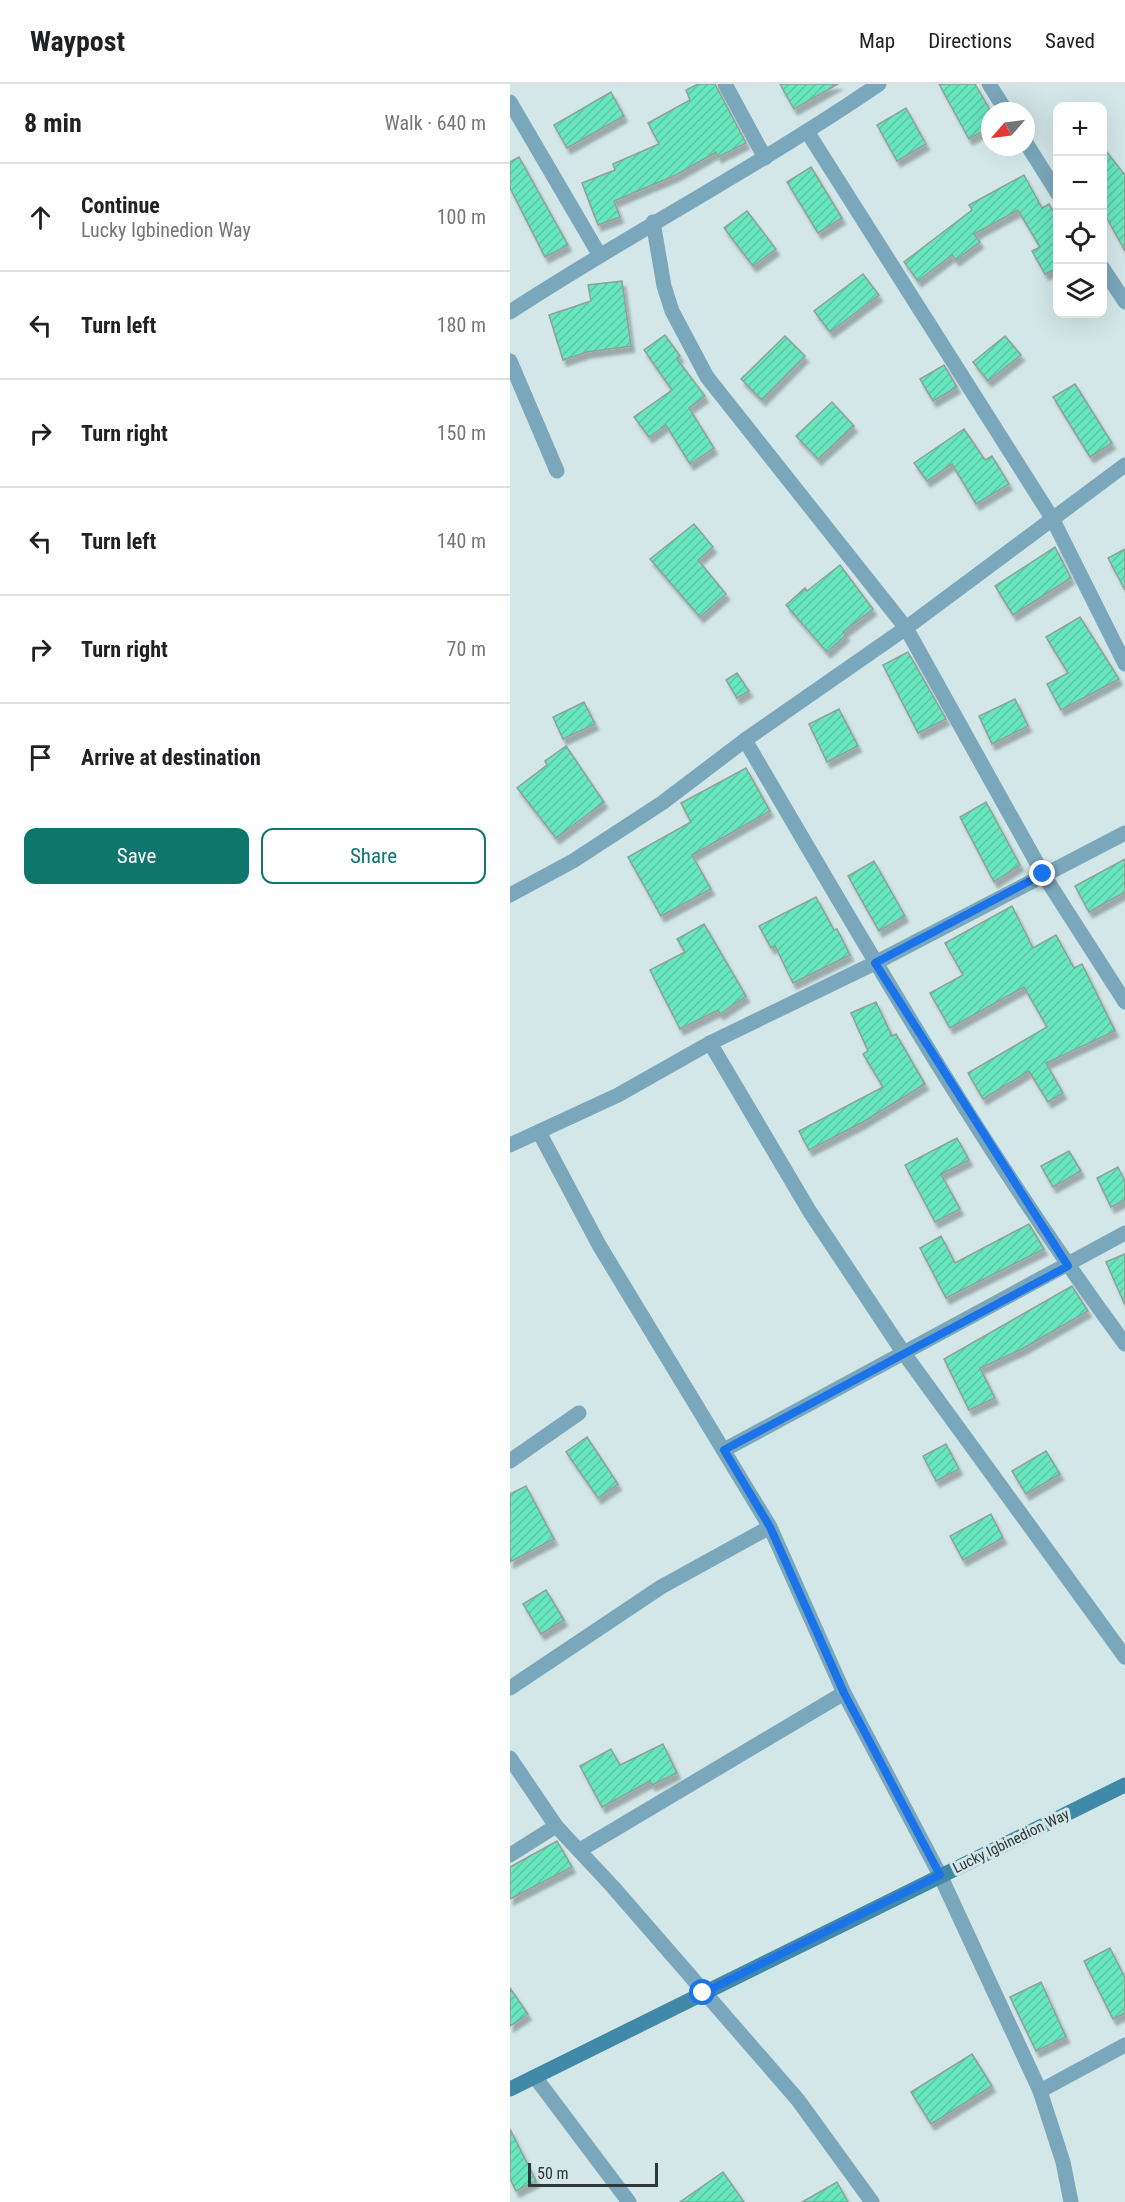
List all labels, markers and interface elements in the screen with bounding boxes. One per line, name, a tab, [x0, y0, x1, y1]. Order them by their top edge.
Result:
text: Waypost	[30, 25, 125, 58]
text: Map	[859, 29, 895, 53]
text: Directions	[928, 29, 1012, 53]
text: Saved	[1045, 29, 1095, 53]
north arrow	[981, 102, 1035, 156]
map controls	[1053, 102, 1107, 318]
button: +	[1053, 102, 1107, 156]
text: 8 min	[24, 108, 82, 138]
text: Walk · 640 m	[385, 111, 486, 135]
button: −	[1053, 156, 1107, 210]
text: Continue	[81, 193, 160, 218]
icon: ahead	[24, 201, 57, 234]
text: 100 m	[437, 205, 486, 229]
button: locate	[1053, 210, 1107, 264]
text: Lucky Igbinedion Way	[81, 218, 251, 242]
button: layers	[1053, 264, 1107, 318]
icon: left	[24, 309, 57, 342]
text: Turn left	[81, 313, 156, 338]
text: 180 m	[437, 313, 486, 337]
icon: right	[24, 417, 57, 450]
text: Turn right	[81, 421, 168, 446]
text: 150 m	[437, 421, 486, 445]
icon: left	[24, 525, 57, 558]
text: Turn left	[81, 529, 156, 554]
text: 140 m	[437, 529, 486, 553]
icon: right	[24, 633, 57, 666]
text: Turn right	[81, 637, 168, 662]
text: 70 m	[447, 637, 486, 661]
icon: arrive	[24, 741, 57, 774]
text: Arrive at destination	[81, 745, 261, 770]
button: Save	[24, 828, 249, 884]
button: Share	[261, 828, 486, 884]
route end	[1029, 860, 1055, 886]
street label: Lucky Igbinedion Way	[950, 1805, 1072, 1877]
route start	[689, 1979, 715, 2005]
scale bar	[528, 2160, 658, 2188]
text: 50 m	[537, 2164, 569, 2183]

